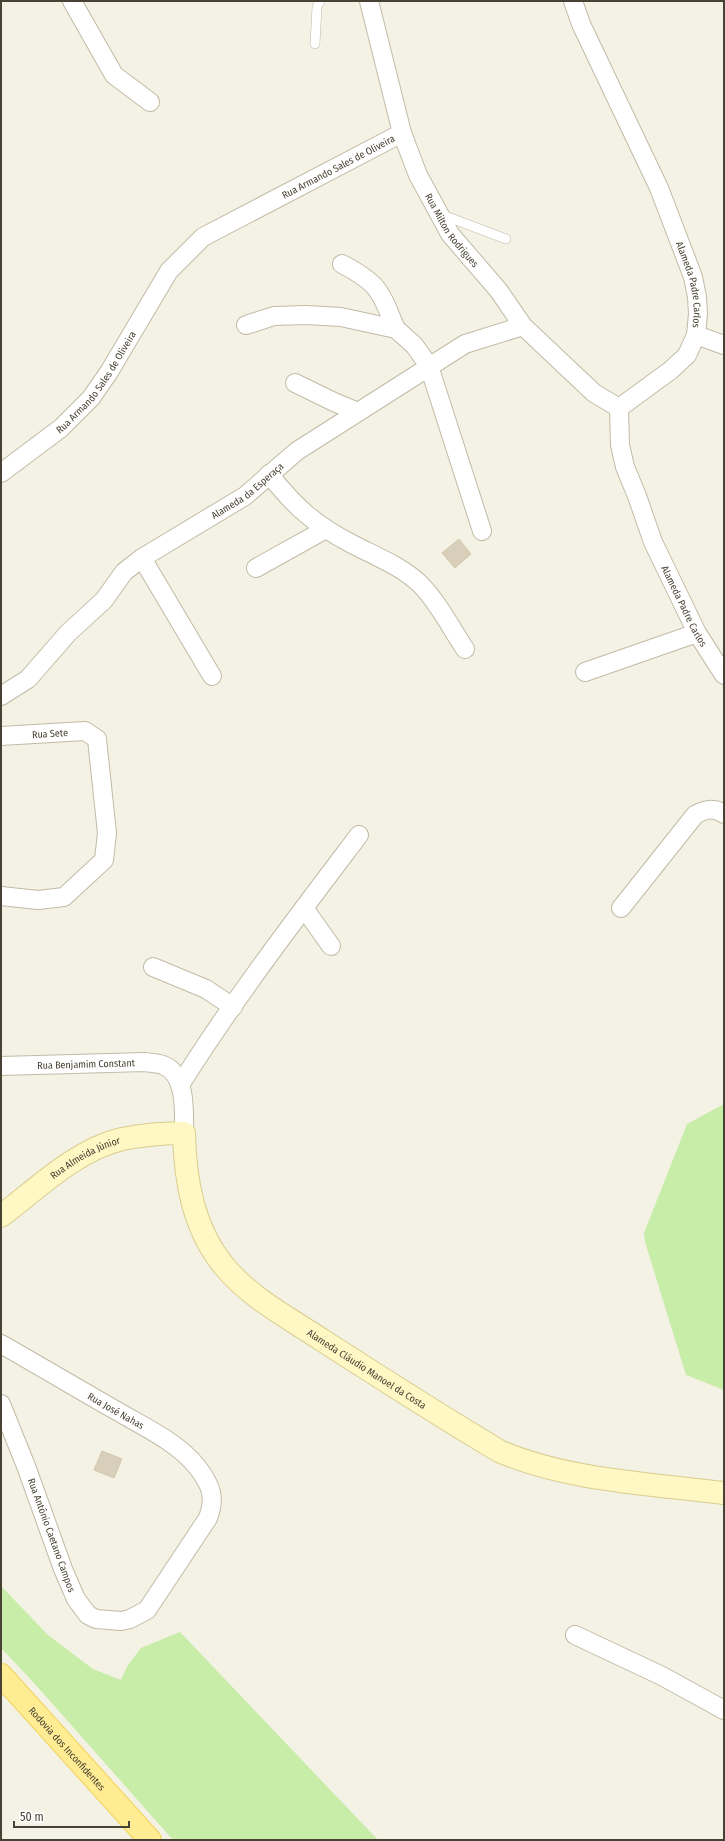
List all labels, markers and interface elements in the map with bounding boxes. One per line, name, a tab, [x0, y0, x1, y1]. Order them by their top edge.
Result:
street label: Rua Armando Sales de Oliveira	[280, 133, 397, 202]
street label: Rua Milton Rodrigues	[422, 191, 481, 270]
street label: Alameda Padre Carlos	[673, 240, 703, 328]
street label: Rua Armando Sales de Oliveira	[54, 329, 139, 437]
street label: Alameda da Esperaça	[209, 460, 286, 522]
street label: Alameda Padre Carlos	[658, 564, 709, 649]
street label: Rua Sete	[32, 727, 68, 741]
street label: Rua Benjamim Constant	[37, 1057, 136, 1072]
street label: Rua Almeida Júnior	[48, 1135, 122, 1182]
street label: Alameda Cláudio Manoel da Costa	[305, 1327, 428, 1412]
street label: Rua José Nahas	[85, 1391, 146, 1432]
street label: Rua Antônio Caetano Campos	[25, 1477, 77, 1594]
street label: Rodovia dos Inconfidentes	[26, 1705, 107, 1793]
scale bar	[14, 1803, 129, 1829]
text: 50 m	[20, 1810, 44, 1824]

